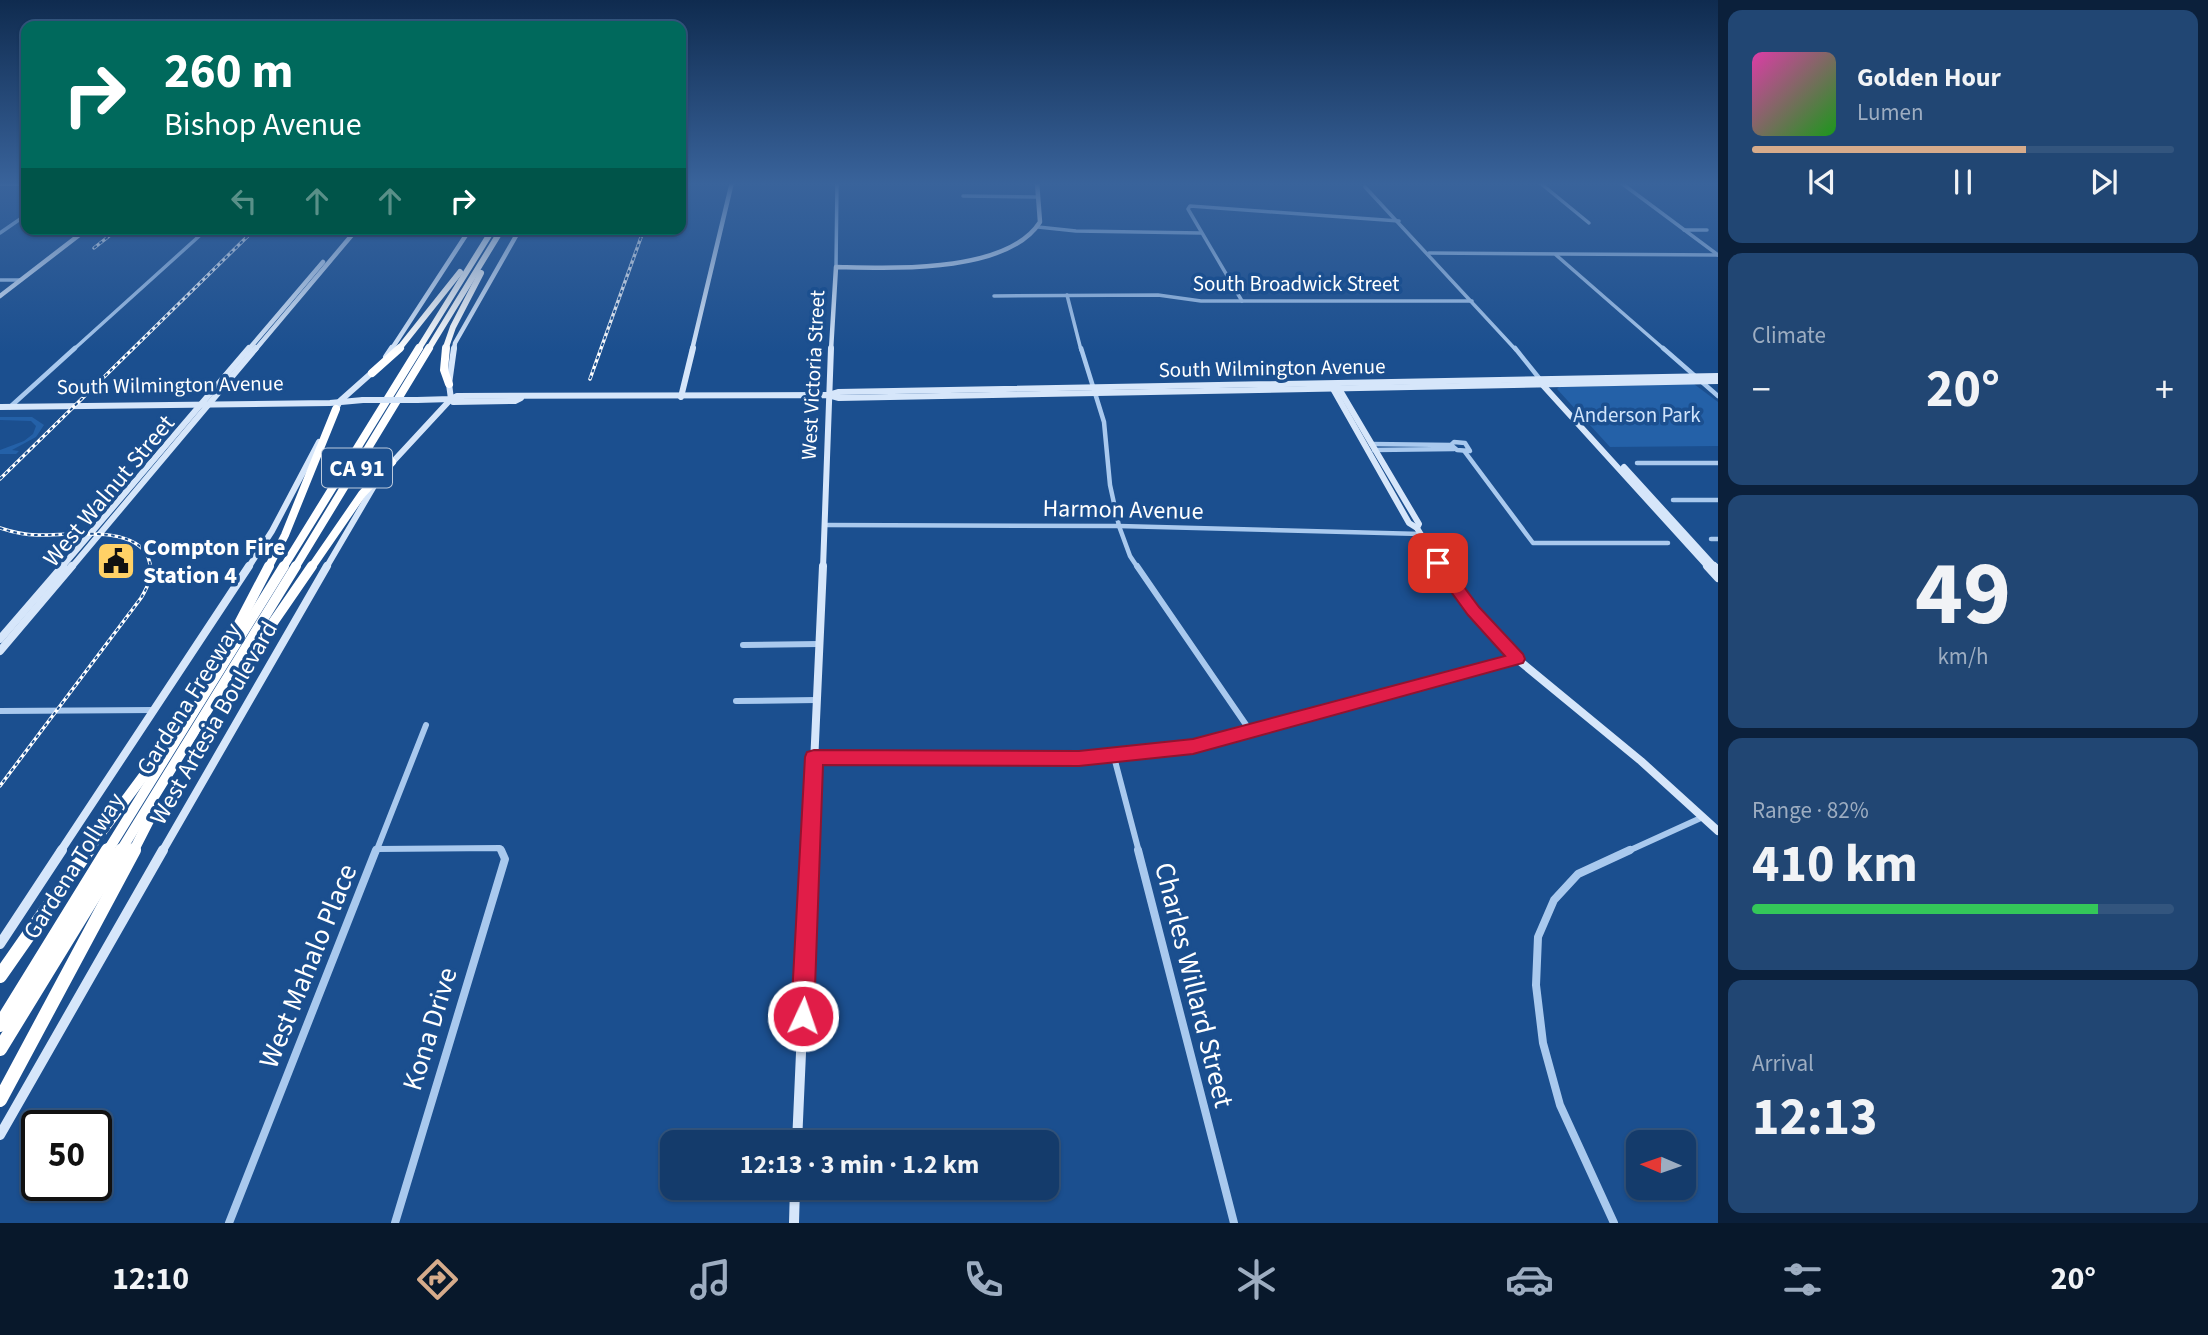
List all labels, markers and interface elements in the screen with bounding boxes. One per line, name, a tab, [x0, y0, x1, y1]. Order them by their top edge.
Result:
text: 260 m	[164, 37, 293, 107]
icon: right	[49, 49, 140, 140]
text: Golden Hour	[1857, 59, 2001, 96]
text: Lumen	[1857, 96, 1924, 129]
text: Bishop Avenue	[164, 102, 362, 148]
icon: previous	[1803, 163, 1841, 201]
icon: pause	[1944, 163, 1982, 201]
icon: next	[2085, 163, 2123, 201]
icon: left	[225, 182, 263, 220]
icon: ahead	[298, 182, 336, 220]
icon: ahead	[371, 182, 409, 220]
icon: right	[444, 182, 482, 220]
street label: South Broadwick Street	[1193, 269, 1399, 299]
street label: West Victoria Street	[794, 289, 832, 461]
text: Climate	[1752, 319, 1826, 352]
street label: South Wilmington Avenue	[1158, 351, 1386, 385]
text: 20°	[1926, 353, 2000, 427]
text: −	[1752, 363, 1771, 417]
text: +	[2155, 363, 2174, 417]
street label: South Wilmington Avenue	[56, 368, 284, 402]
park label: Anderson Park	[1573, 400, 1701, 430]
street label: West Walnut Street	[35, 407, 183, 575]
road number: CA 91	[322, 448, 392, 488]
street label: Harmon Avenue	[1042, 491, 1204, 529]
place label: Compton Fire Station 4	[143, 530, 286, 593]
text: 49	[1915, 530, 2011, 659]
pin	[1408, 533, 1468, 593]
public building icon: Compton Fire Station 4	[95, 540, 137, 582]
icon: arrive	[1419, 544, 1457, 582]
street label: West Artesia Boulevard	[141, 615, 287, 831]
street label: Gardena Freeway	[128, 616, 250, 782]
text: km/h	[1937, 640, 1989, 673]
street label: Gardena Tollway	[15, 786, 133, 946]
text: Range · 82%	[1752, 794, 1869, 827]
text: 410 km	[1752, 828, 1918, 902]
street label: West Mahalo Place	[249, 858, 367, 1074]
street label: Charles Willard Street	[1144, 858, 1244, 1112]
street label: Kona Drive	[392, 962, 468, 1096]
position arrow	[766, 979, 840, 1053]
text: Arrival	[1752, 1047, 1814, 1080]
text: 12:13	[1752, 1081, 1877, 1155]
speed limit sign: 50	[21, 1110, 112, 1201]
north arrow	[1626, 1130, 1696, 1200]
map controls	[1626, 1130, 1696, 1200]
text: 12:13 · 3 min · 1.2 km	[740, 1146, 979, 1183]
icon: directions	[413, 1255, 462, 1304]
icon: music	[686, 1255, 735, 1304]
icon: phone	[959, 1255, 1008, 1304]
icon: climate	[1232, 1255, 1281, 1304]
icon: car	[1505, 1255, 1554, 1304]
icon: filters	[1778, 1255, 1827, 1304]
text: 12:10	[112, 1256, 189, 1302]
text: 20°	[2050, 1256, 2096, 1302]

